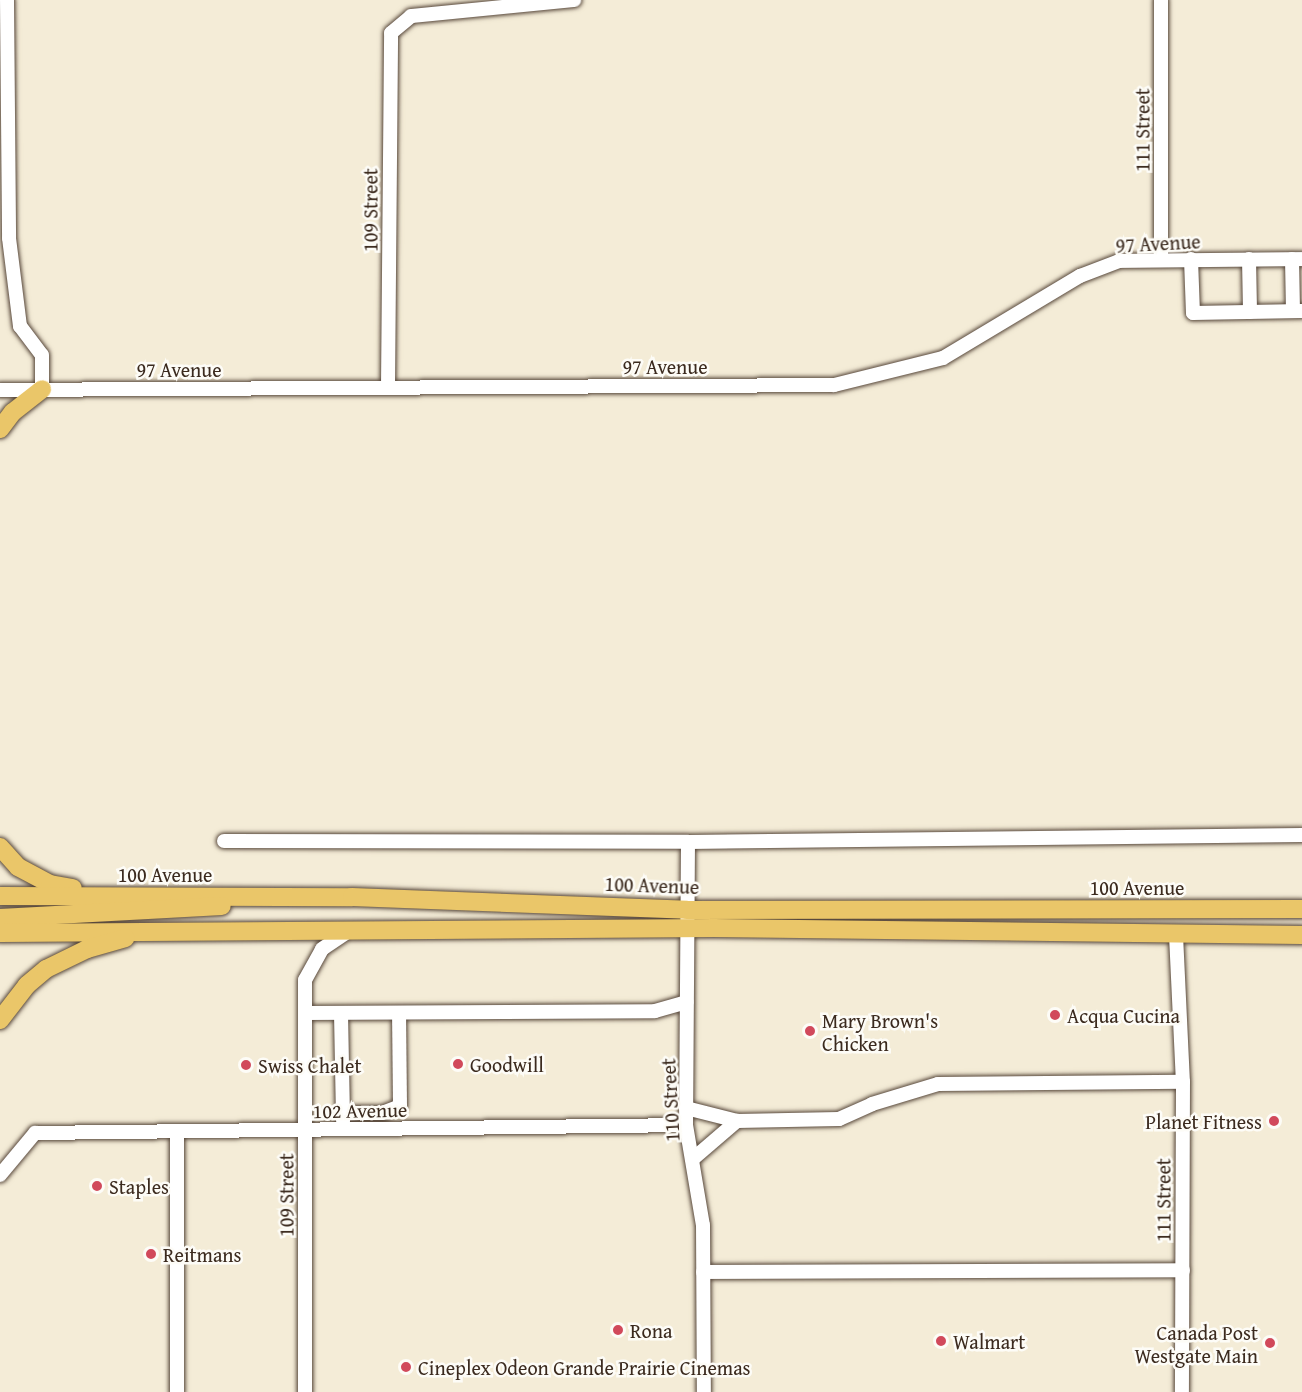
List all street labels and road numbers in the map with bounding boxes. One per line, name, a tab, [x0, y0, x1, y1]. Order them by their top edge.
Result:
street label: 111 Street	[1130, 88, 1154, 172]
street label: 109 Street	[358, 168, 382, 252]
street label: 97 Avenue	[1115, 229, 1201, 257]
street label: 97 Avenue	[622, 354, 708, 378]
street label: 97 Avenue	[136, 357, 222, 381]
street label: 100 Avenue	[118, 862, 212, 886]
street label: 100 Avenue	[604, 871, 700, 899]
street label: 100 Avenue	[1090, 875, 1184, 899]
street label: 110 Street	[656, 1057, 684, 1143]
street label: 102 Avenue	[312, 1097, 408, 1123]
street label: 109 Street	[274, 1153, 298, 1237]
street label: 111 Street	[1151, 1158, 1175, 1242]

